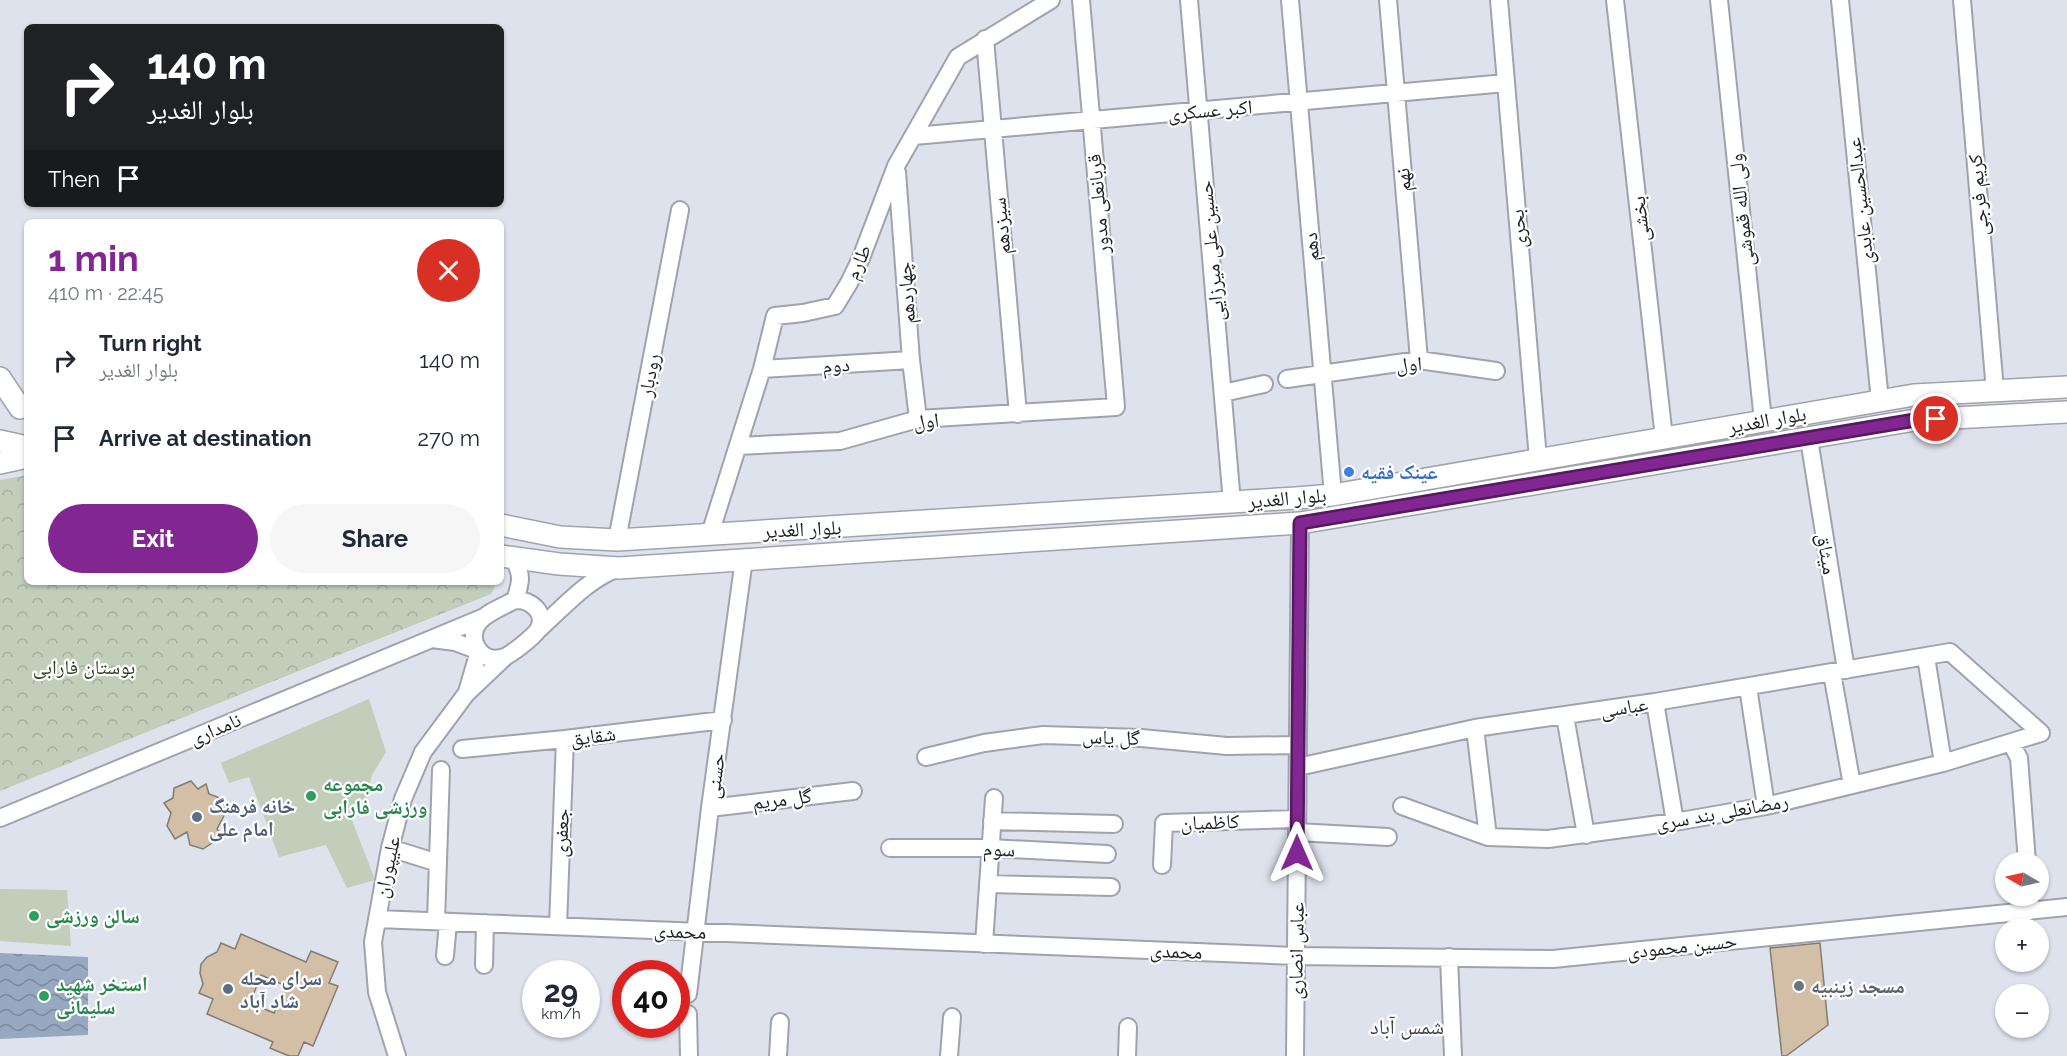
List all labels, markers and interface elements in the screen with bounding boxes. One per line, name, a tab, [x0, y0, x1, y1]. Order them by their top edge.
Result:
text: 140 m	[147, 40, 267, 89]
icon: right	[48, 48, 126, 126]
text: بلوار الغدیر	[147, 94, 254, 125]
street label: اکبر عسکری	[1167, 94, 1253, 126]
street label: عبدالحسین عابدی	[1841, 136, 1879, 266]
street label: ولی الله قموشی	[1723, 152, 1759, 268]
street label: قربانعلی مدور	[1082, 153, 1114, 256]
street label: کریم فرجی	[1962, 153, 1996, 237]
icon: arrive	[112, 162, 145, 195]
text: Then	[48, 166, 100, 192]
street label: نهم	[1390, 167, 1418, 193]
street label: حسین علی میرزایی	[1193, 179, 1229, 322]
street label: بخشی	[1626, 195, 1654, 243]
street label: سیزدهم	[987, 196, 1017, 256]
street label: بحری	[1504, 208, 1532, 250]
street label: دهم	[1298, 231, 1326, 262]
text: 1 min	[48, 237, 139, 279]
button: close	[417, 239, 480, 302]
street label: طارم	[840, 241, 878, 284]
street label: چهاردهم	[892, 261, 922, 325]
text: 410 m · 22:45	[48, 281, 164, 305]
text: Turn right	[99, 330, 202, 356]
icon: right	[48, 344, 81, 377]
text: 140 m	[419, 347, 480, 373]
street label: رودبار	[633, 351, 665, 400]
street label: اول	[1395, 351, 1423, 377]
street label: دوم	[821, 352, 851, 380]
text: بلوار الغدیر	[99, 358, 178, 382]
pin	[1910, 393, 1961, 444]
street label: بلوار الغدیر	[1725, 401, 1808, 439]
icon: arrive	[1919, 402, 1952, 435]
street label: اول	[912, 408, 940, 434]
icon: arrive	[48, 422, 81, 455]
text: Arrive at destination	[99, 425, 312, 451]
text: 270 m	[418, 425, 480, 451]
place label: عینک فقیه	[1361, 460, 1438, 484]
marker: عینک فقیه	[1342, 465, 1356, 479]
street label: بلوار الغدیر	[1246, 483, 1327, 513]
button: Exit	[48, 504, 258, 573]
button: Share	[270, 504, 480, 573]
street label: بلوار الغدیر	[761, 515, 842, 543]
street label: میثاق	[1812, 532, 1842, 576]
park label: بوستان فارابی	[33, 655, 135, 679]
street label: عباسی	[1598, 691, 1650, 723]
street label: نامداری	[185, 707, 245, 751]
street label: شقایق	[569, 721, 617, 751]
street label: گل یاس	[1082, 724, 1140, 750]
street label: حسنی	[700, 751, 730, 800]
place label: مجموعه ورزشی فارابی	[323, 772, 427, 820]
street label: گل مریم	[751, 783, 814, 817]
marker: مجموعه ورزشی فارابی	[304, 789, 318, 803]
street label: رمضانعلی بند سری	[1654, 789, 1790, 835]
place label: خانه فرهنگ امام علی	[209, 794, 295, 843]
street label: جعفری	[548, 808, 574, 858]
street label: کاظمیان	[1180, 809, 1240, 835]
marker: خانه فرهنگ امام علی	[190, 810, 204, 824]
position arrow	[1265, 821, 1329, 885]
street label: علیپوران	[369, 834, 405, 900]
street label: سوم	[982, 836, 1016, 864]
north arrow	[1995, 852, 2049, 906]
map controls	[1995, 852, 2049, 1038]
street label: عباس انصاری	[1283, 902, 1309, 1000]
place label: سالن ورزشی	[46, 904, 140, 929]
marker: سالن ورزشی	[27, 909, 41, 923]
street label: محمدی	[653, 918, 707, 944]
button: +	[1995, 918, 2049, 972]
street label: حسین محمودی	[1626, 928, 1739, 964]
street label: محمدی	[1149, 938, 1203, 964]
speed limit sign: 40	[612, 960, 690, 1038]
place label: سرای محله شاد آباد	[240, 966, 322, 1013]
place label: استخر شهید سلیمانی	[56, 972, 148, 1020]
text: 29	[544, 974, 578, 1009]
place label: مسجد زینبیه	[1811, 974, 1905, 998]
marker: مسجد زینبیه	[1792, 979, 1806, 993]
marker: سرای محله شاد آباد	[221, 982, 235, 996]
button: −	[1995, 984, 2049, 1038]
marker: استخر شهید سلیمانی	[37, 989, 51, 1003]
text: km/h	[541, 1005, 581, 1023]
district label: شمس آباد	[1370, 1014, 1444, 1040]

